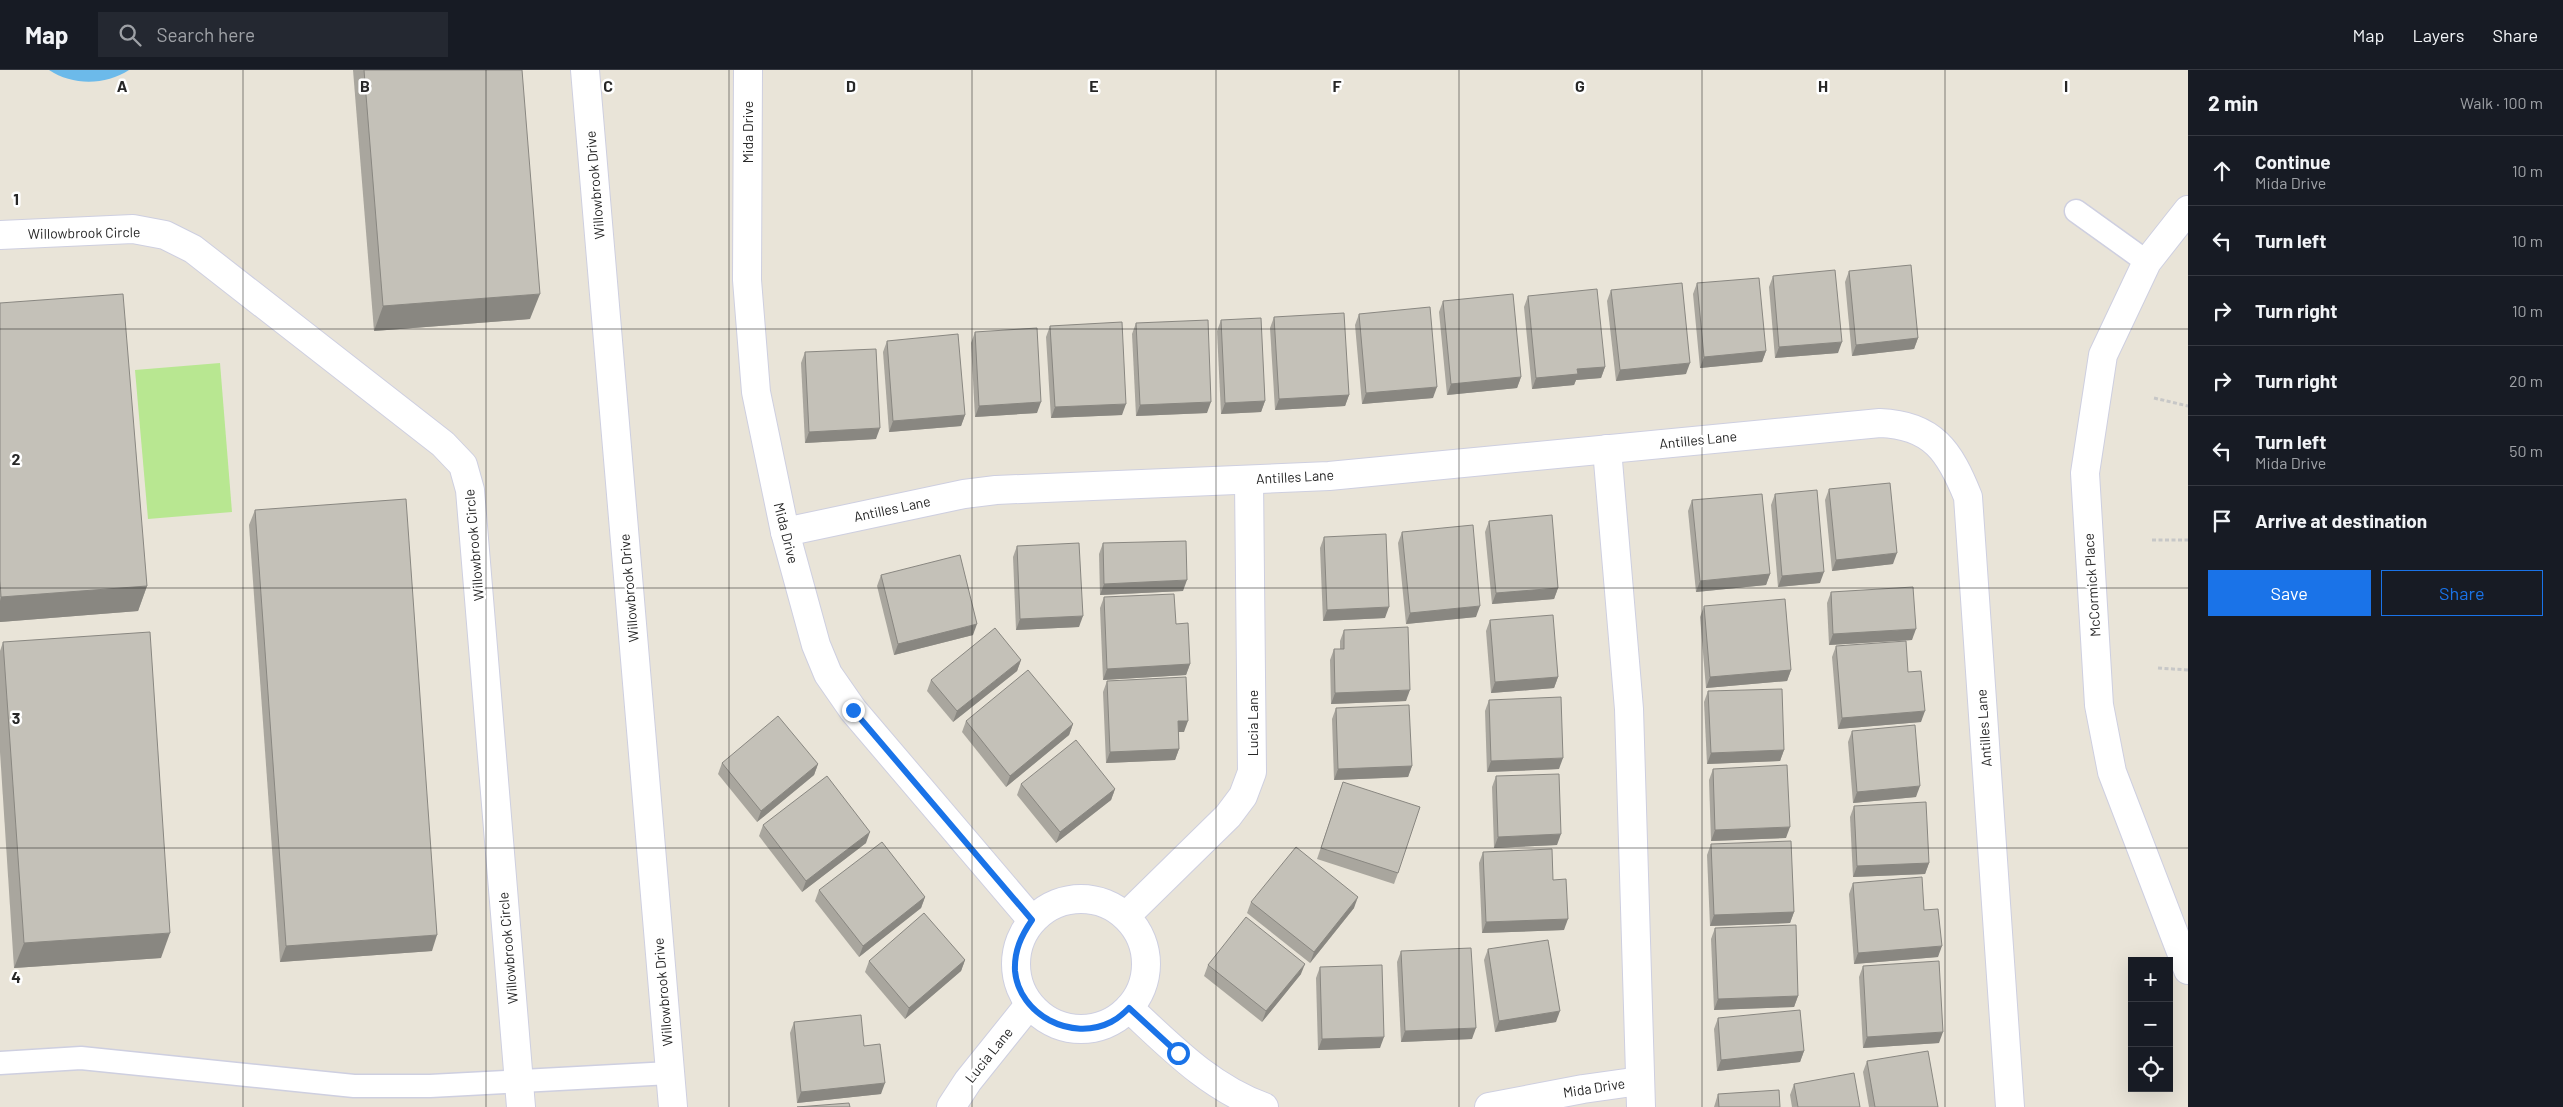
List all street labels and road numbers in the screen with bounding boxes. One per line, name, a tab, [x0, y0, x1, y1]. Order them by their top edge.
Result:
street label: Mida Drive	[739, 101, 756, 163]
street label: Willowbrook Drive	[581, 130, 608, 240]
street label: Willowbrook Circle	[28, 223, 140, 242]
street label: Antilles Lane	[1658, 427, 1738, 452]
street label: Antilles Lane	[1256, 466, 1334, 487]
street label: Willowbrook Circle	[460, 488, 487, 602]
street label: Antilles Lane	[852, 492, 932, 525]
street label: Mida Drive	[771, 501, 802, 565]
street label: Willowbrook Drive	[615, 533, 642, 643]
street label: McCormick Place	[2079, 533, 2104, 638]
street label: Antilles Lane	[1972, 689, 1995, 768]
street label: Lucia Lane	[1244, 690, 1261, 756]
street label: Willowbrook Circle	[494, 891, 521, 1005]
street label: Willowbrook Drive	[649, 937, 676, 1047]
street label: Lucia Lane	[961, 1024, 1016, 1086]
street label: Mida Drive	[1562, 1074, 1626, 1101]

